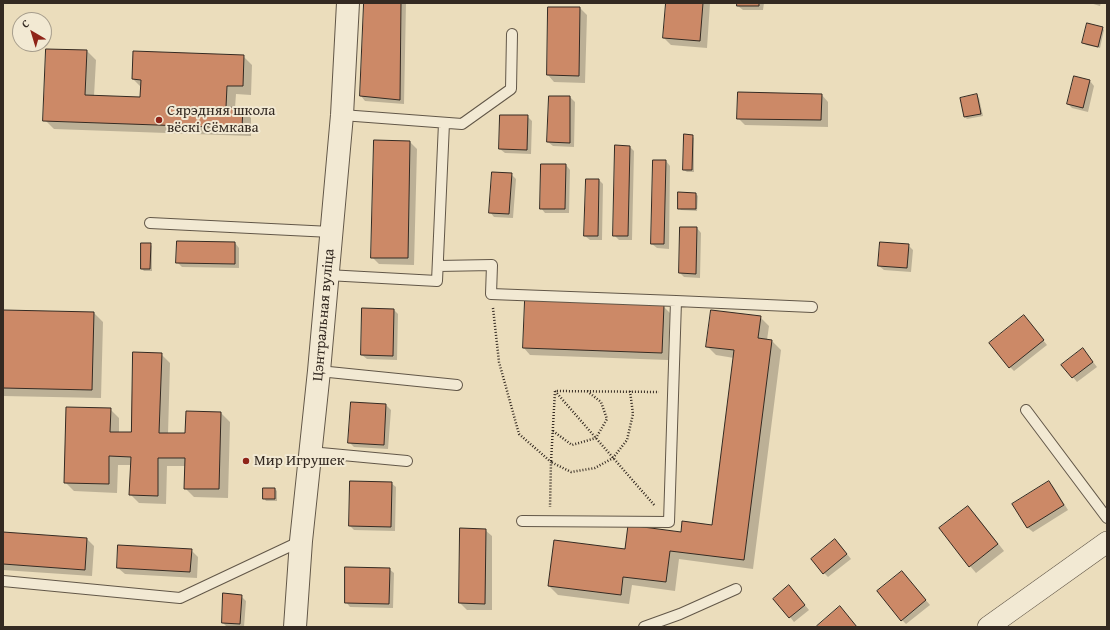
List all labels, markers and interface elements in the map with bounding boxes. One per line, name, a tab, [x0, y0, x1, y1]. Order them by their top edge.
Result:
north arrow	[12, 12, 52, 52]
text: С	[18, 15, 33, 32]
place label: Сярэдняя школа вёскі Сёмкава	[167, 102, 275, 137]
marker: Сярэдняя школа вёскі Сёмкава	[154, 115, 164, 125]
street label: Цэнтральная вуліца	[309, 248, 339, 382]
place label: Мир Игрушек	[254, 452, 345, 470]
marker: Мир Игрушек	[241, 456, 251, 466]

